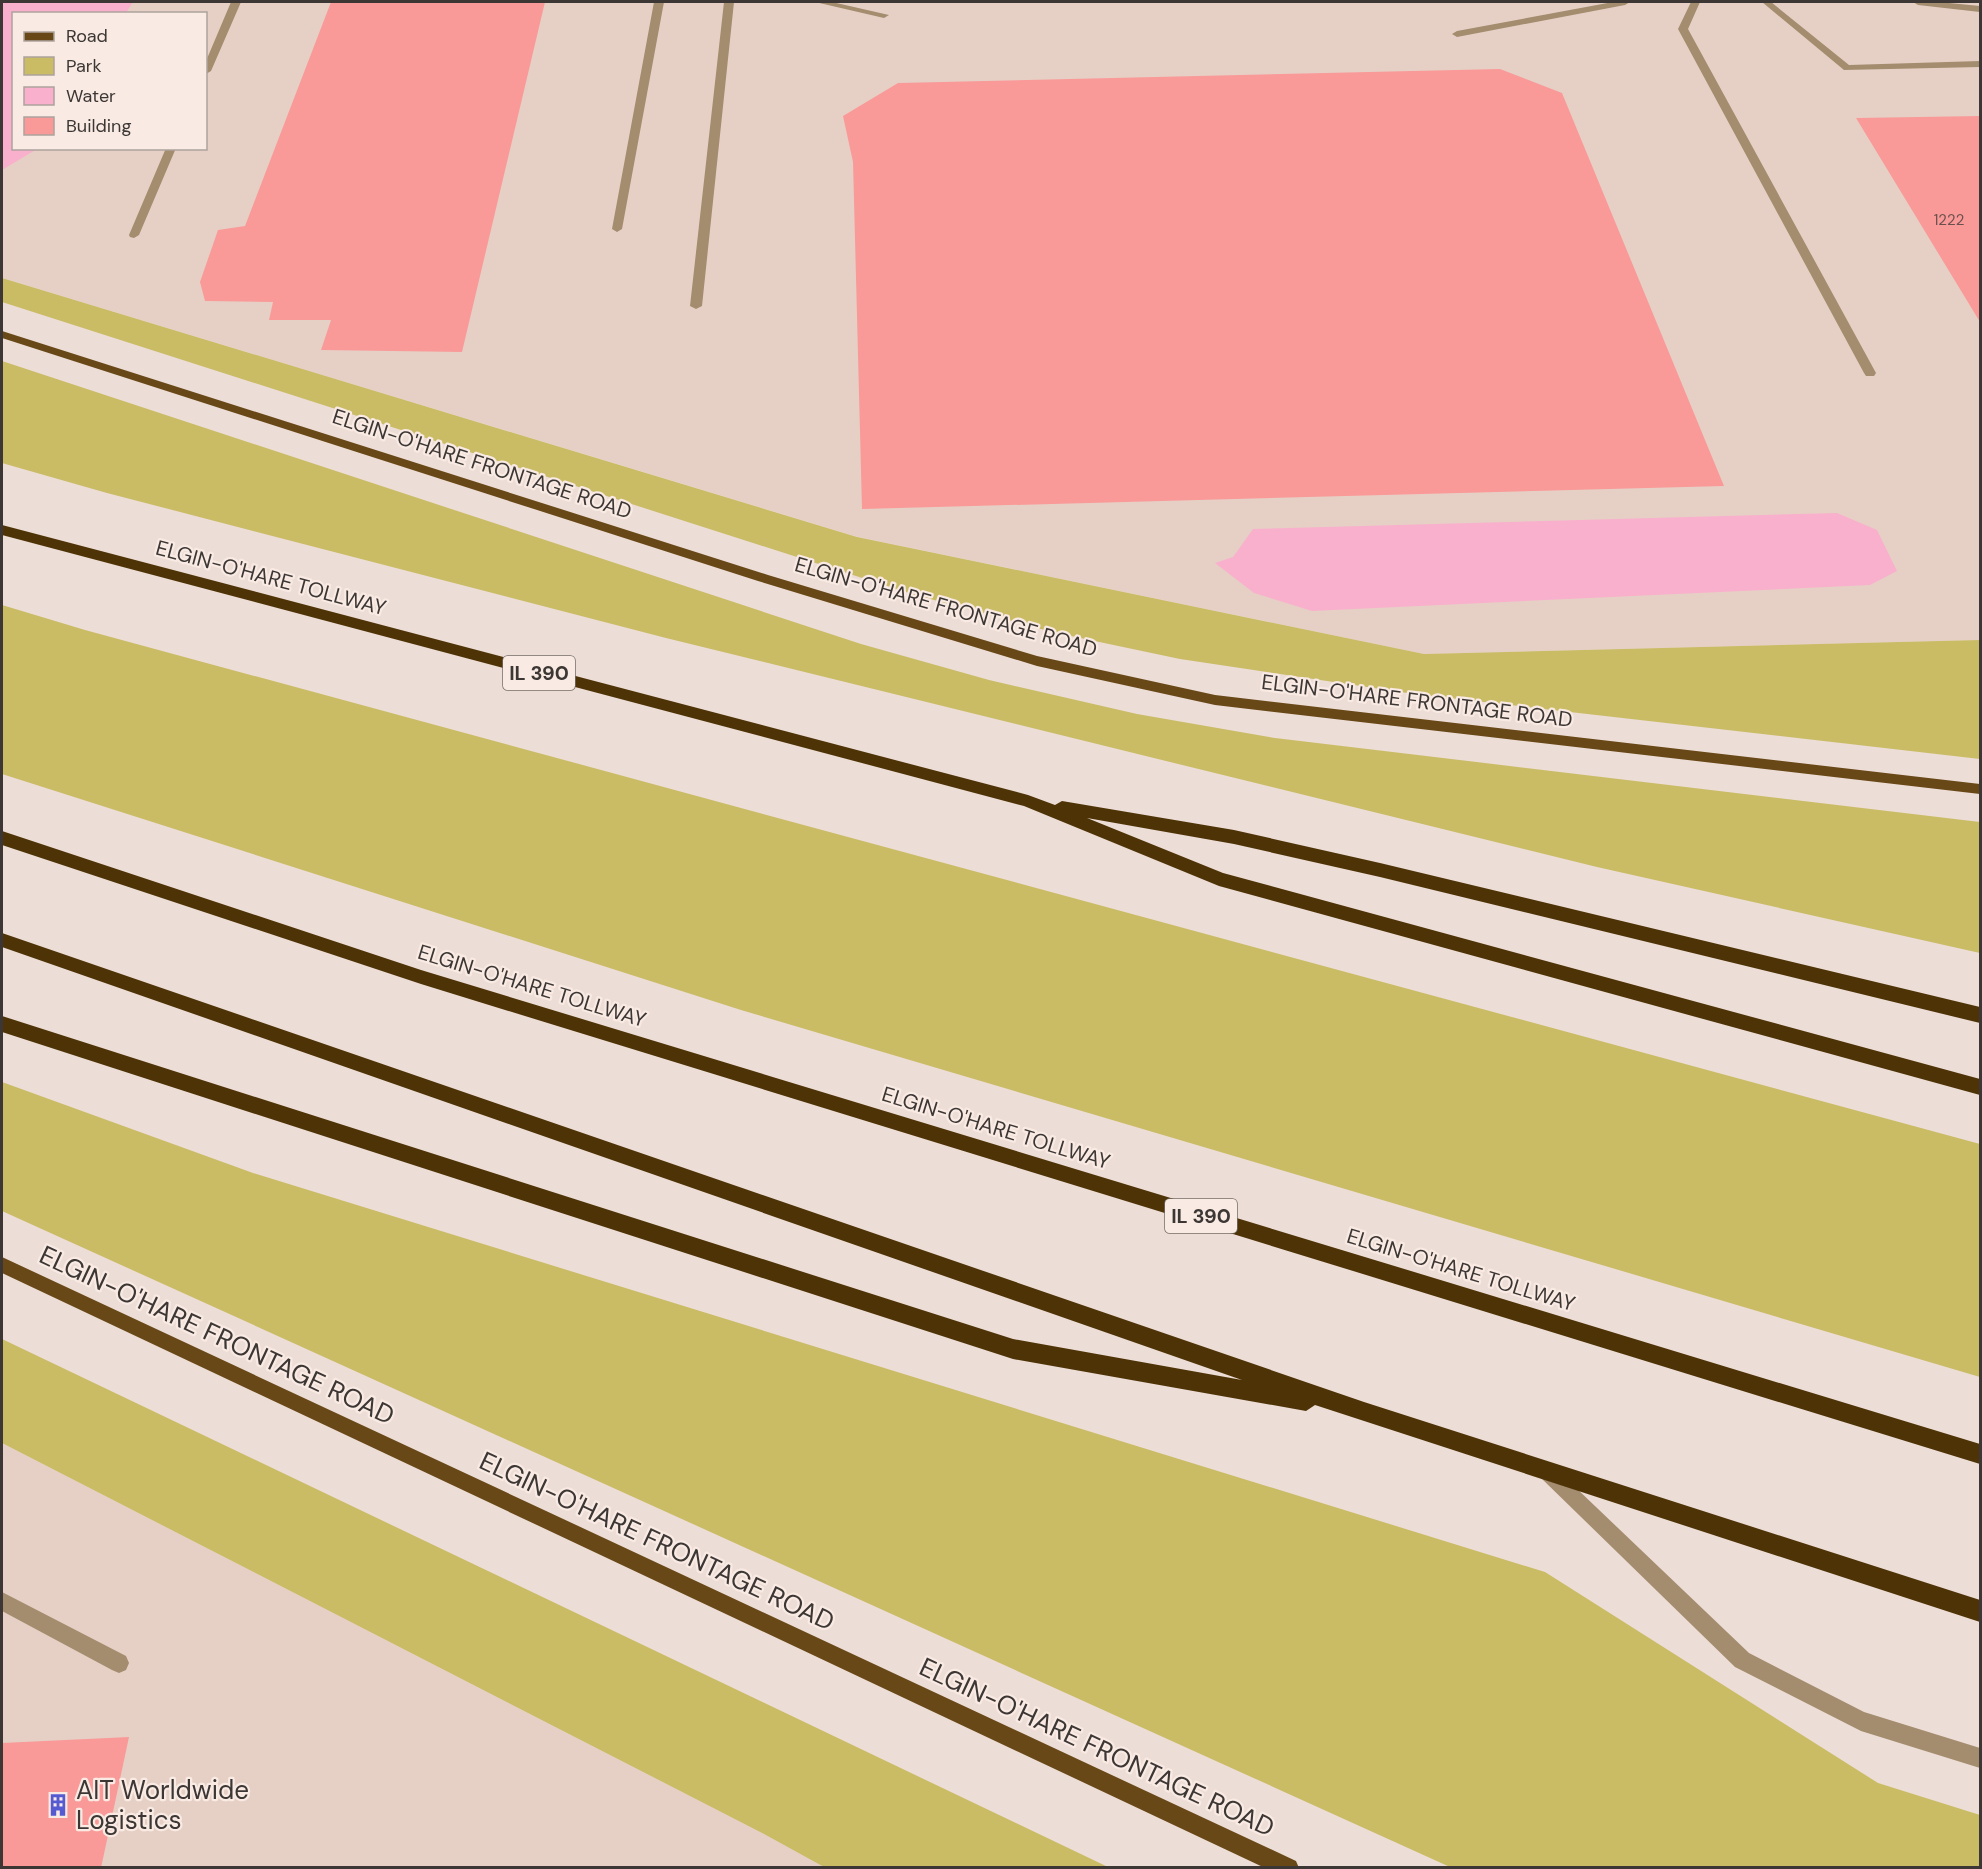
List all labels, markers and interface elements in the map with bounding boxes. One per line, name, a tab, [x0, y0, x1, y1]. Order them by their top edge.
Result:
legend	[12, 12, 207, 150]
text: Road	[66, 24, 108, 48]
text: Park	[66, 54, 102, 78]
text: Water	[66, 84, 116, 108]
text: Building	[66, 114, 131, 138]
house number: 1222	[1934, 210, 1964, 230]
street label: ELGIN-O'HARE FRONTAGE ROAD	[329, 402, 635, 526]
street label: ELGIN-O'HARE TOLLWAY	[153, 534, 389, 622]
street label: ELGIN-O'HARE FRONTAGE ROAD	[792, 550, 1100, 664]
road number: IL 390	[503, 656, 575, 690]
street label: ELGIN-O'HARE FRONTAGE ROAD	[1260, 668, 1574, 734]
street label: ELGIN-O'HARE TOLLWAY	[414, 938, 650, 1034]
street label: ELGIN-O'HARE TOLLWAY	[878, 1080, 1114, 1176]
road number: IL 390	[1165, 1199, 1237, 1233]
street label: ELGIN-O'HARE TOLLWAY	[1343, 1222, 1579, 1318]
street label: ELGIN-O'HARE FRONTAGE ROAD	[34, 1238, 400, 1432]
street label: ELGIN-O'HARE FRONTAGE ROAD	[474, 1444, 840, 1638]
street label: ELGIN-O'HARE FRONTAGE ROAD	[914, 1650, 1280, 1844]
place label: AIT Worldwide Logistics	[76, 1773, 249, 1837]
building icon: AIT Worldwide Logistics	[45, 1792, 71, 1818]

